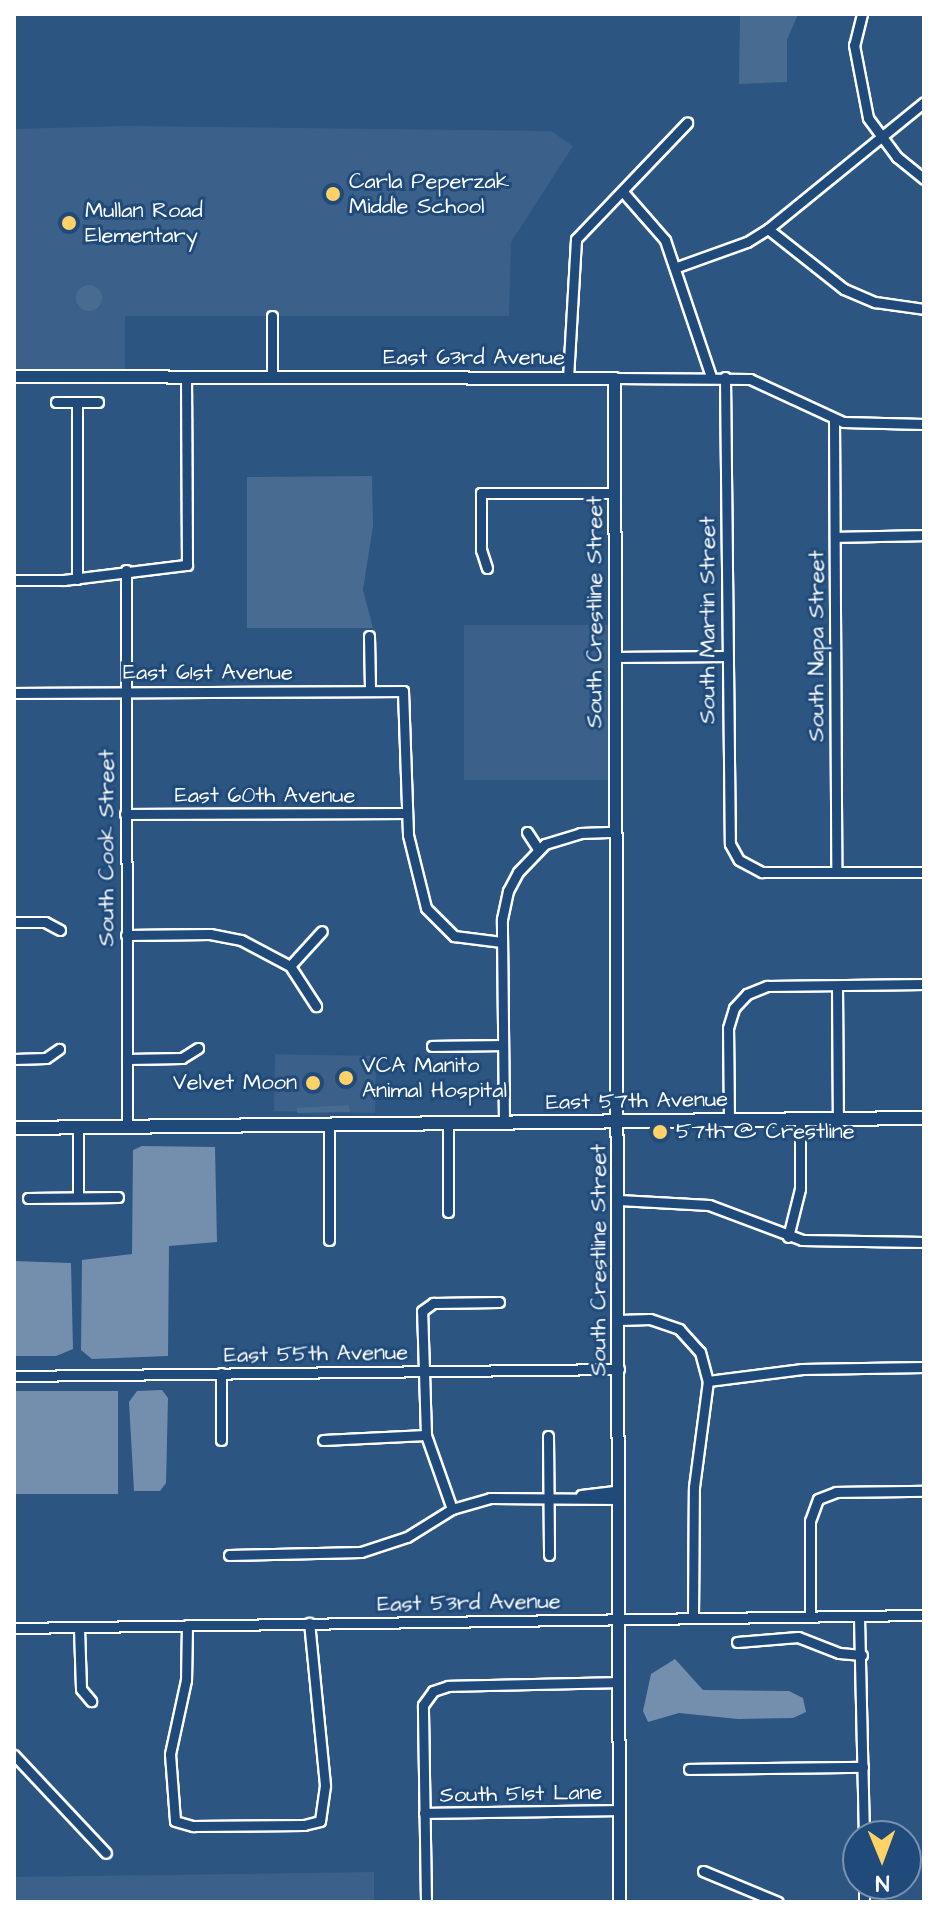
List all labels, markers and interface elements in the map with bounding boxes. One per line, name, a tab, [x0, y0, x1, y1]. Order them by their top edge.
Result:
place label: Carla Peperzak Middle School	[349, 168, 509, 220]
marker: Carla Peperzak Middle School	[324, 185, 342, 203]
place label: Mullan Road Elementary	[85, 197, 203, 248]
marker: Mullan Road Elementary	[60, 214, 78, 232]
street label: East 63rd Avenue	[383, 345, 565, 371]
street label: South Crestline Street	[582, 496, 608, 728]
street label: South Martin Street	[695, 516, 721, 724]
street label: South Napa Street	[804, 550, 830, 742]
street label: East 61st Avenue	[123, 660, 293, 686]
street label: South Cook Street	[94, 750, 120, 946]
street label: East 60th Avenue	[175, 783, 355, 809]
place label: VCA Manito Animal Hospital	[362, 1052, 507, 1104]
marker: VCA Manito Animal Hospital	[337, 1069, 355, 1087]
place label: Velvet Moon	[173, 1070, 297, 1096]
marker: Velvet Moon	[304, 1074, 322, 1092]
street label: East 57th Avenue	[546, 1086, 728, 1116]
place label: 57th @ Crestline	[676, 1119, 855, 1145]
marker: 57th @ Crestline	[651, 1123, 669, 1141]
street label: South Crestline Street	[586, 1144, 612, 1376]
street label: East 55th Avenue	[224, 1339, 408, 1369]
street label: East 53rd Avenue	[377, 1588, 561, 1618]
street label: South 51st Lane	[439, 1779, 603, 1809]
north arrow	[842, 1820, 922, 1900]
text: N	[875, 1867, 890, 1898]

